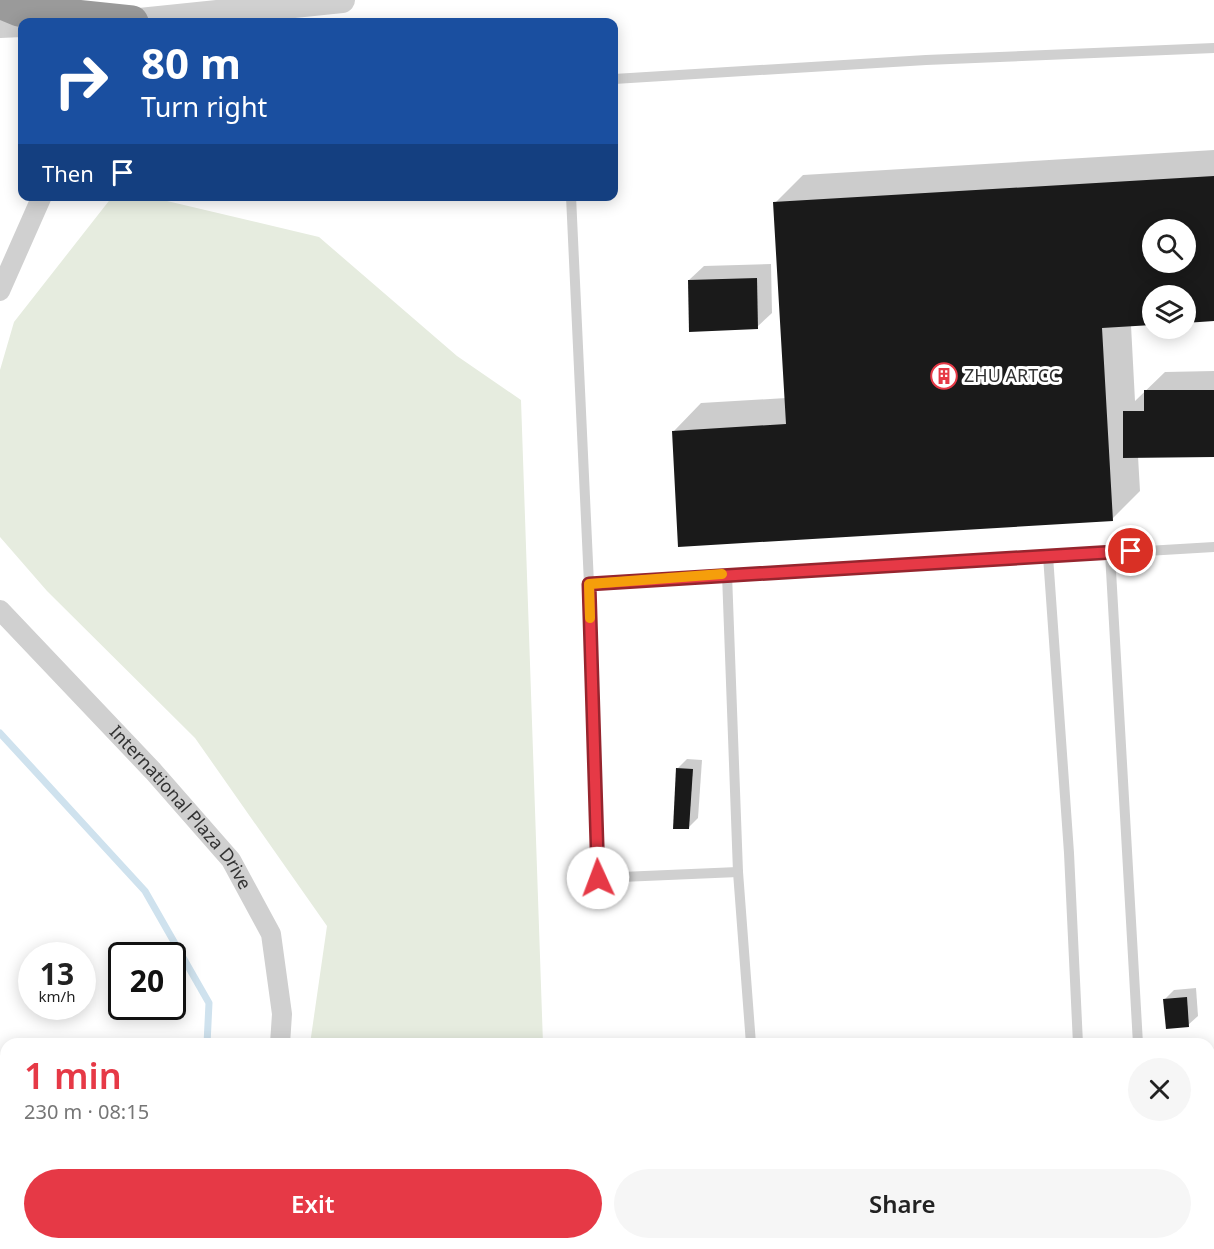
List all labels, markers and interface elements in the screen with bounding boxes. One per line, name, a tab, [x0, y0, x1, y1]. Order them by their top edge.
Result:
text: 80 m	[141, 34, 241, 91]
icon: right	[42, 42, 120, 120]
text: Turn right	[141, 88, 267, 125]
icon: arrive	[106, 156, 139, 189]
text: Then	[42, 158, 94, 188]
map controls	[1142, 219, 1196, 339]
button: search	[1142, 219, 1196, 273]
button: layers	[1142, 285, 1196, 339]
building icon: ZHU ARTCC	[929, 361, 959, 391]
place label: ZHU ARTCC	[964, 363, 1060, 387]
pin	[1105, 525, 1156, 576]
icon: arrive	[1114, 534, 1147, 567]
street label: International Plaza Drive	[105, 720, 258, 893]
position arrow	[566, 846, 630, 910]
speed limit sign: 20	[108, 942, 186, 1020]
text: 13	[40, 953, 74, 994]
text: km/h	[39, 986, 75, 1006]
text: 1 min	[24, 1051, 122, 1100]
button: close	[1128, 1058, 1191, 1121]
text: 230 m · 08:15	[24, 1098, 149, 1125]
button: Exit	[24, 1169, 602, 1238]
button: Share	[614, 1169, 1191, 1238]

